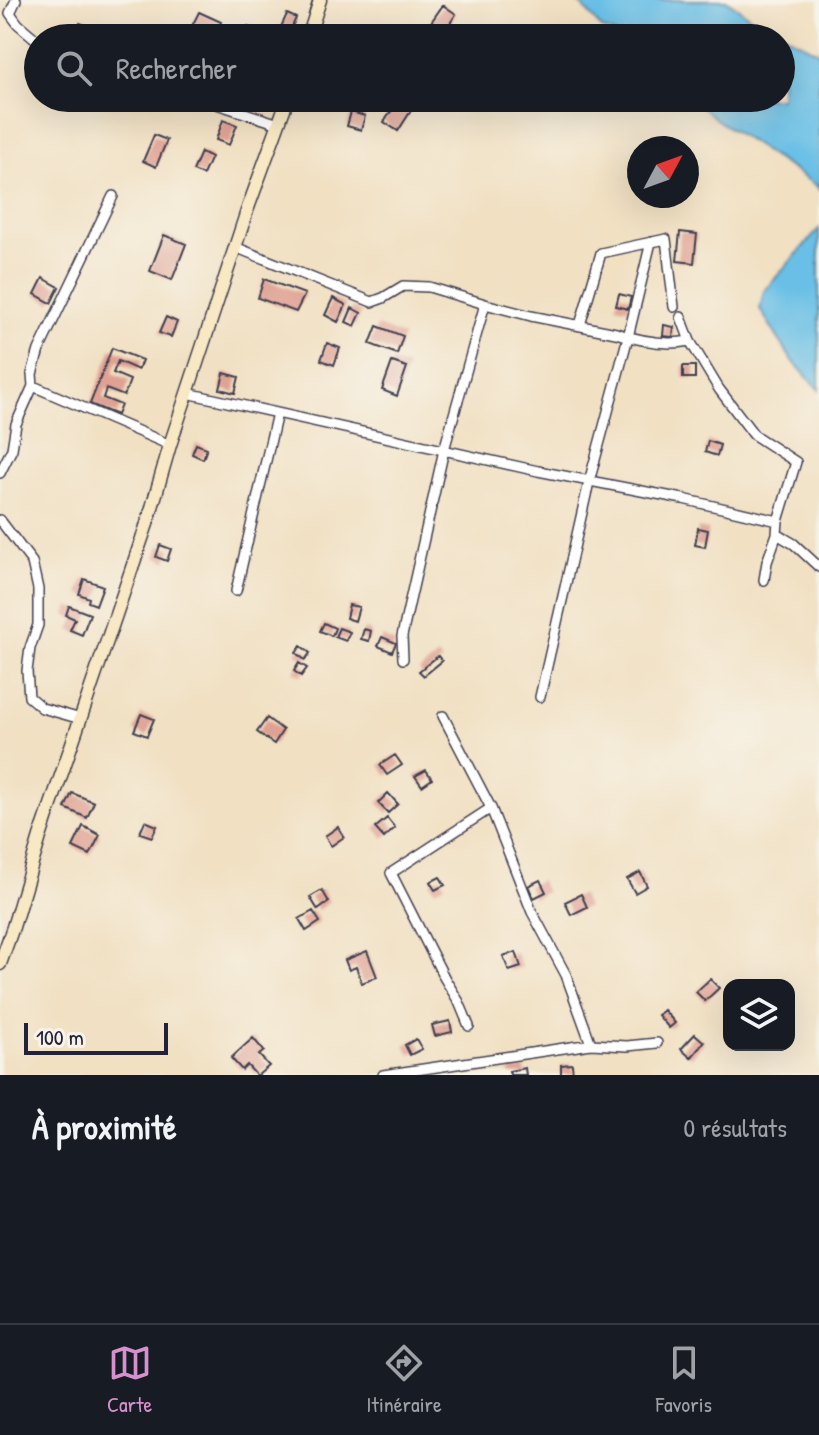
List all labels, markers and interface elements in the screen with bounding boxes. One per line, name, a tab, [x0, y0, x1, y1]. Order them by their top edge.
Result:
search box	[24, 24, 795, 112]
icon: search	[52, 46, 96, 90]
text: Rechercher	[116, 48, 237, 88]
north arrow	[627, 136, 699, 208]
map controls	[723, 979, 795, 1051]
button: layers	[723, 979, 795, 1051]
scale bar	[24, 1019, 168, 1055]
text: 100 m	[36, 1022, 84, 1052]
text: À proximité	[32, 1104, 177, 1150]
text: 0 résultats	[684, 1110, 787, 1145]
tab: Carte	[107, 1341, 152, 1419]
tab: Itinéraire	[366, 1341, 442, 1419]
tab: Favoris	[656, 1341, 712, 1419]

